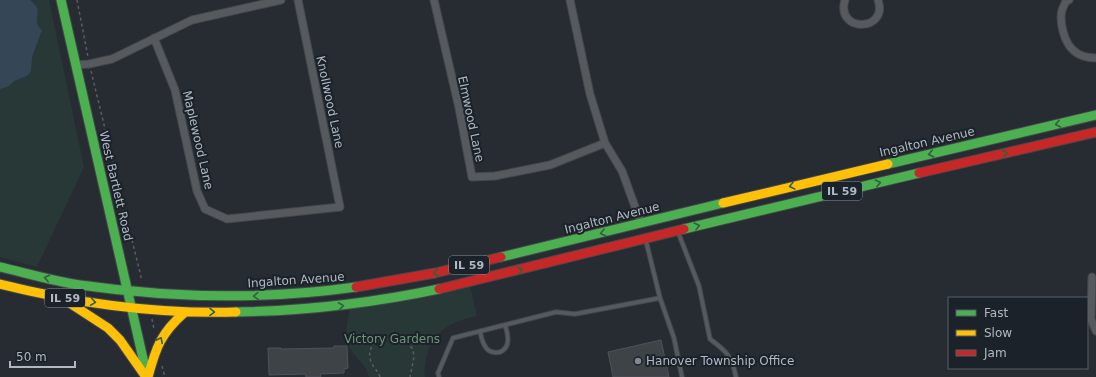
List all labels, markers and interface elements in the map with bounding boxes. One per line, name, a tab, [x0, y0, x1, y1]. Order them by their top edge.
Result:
street label: Knollwood Lane	[313, 54, 347, 150]
street label: Elmwood Lane	[455, 75, 487, 163]
street label: Maplewood Lane	[180, 89, 216, 191]
one-way arrow	[1055, 120, 1061, 128]
street label: Ingalton Avenue	[878, 124, 976, 160]
street label: West Bartlett Road	[97, 130, 135, 242]
one-way arrow	[928, 149, 935, 157]
one-way arrow	[1001, 150, 1008, 158]
one-way arrow	[875, 179, 881, 187]
one-way arrow	[789, 182, 795, 190]
road number: IL 59	[822, 182, 862, 200]
street label: Ingalton Avenue	[563, 199, 661, 237]
one-way arrow	[693, 222, 700, 231]
one-way arrow	[600, 228, 606, 236]
road number: IL 59	[449, 256, 489, 274]
one-way arrow	[517, 266, 523, 274]
one-way arrow	[433, 268, 439, 276]
street label: Ingalton Avenue	[247, 270, 345, 290]
one-way arrow	[44, 275, 50, 283]
road number: IL 59	[45, 289, 85, 307]
one-way arrow	[253, 292, 259, 300]
one-way arrow	[90, 297, 96, 306]
legend	[948, 297, 1088, 369]
one-way arrow	[338, 302, 344, 311]
text: Fast	[984, 306, 1008, 320]
one-way arrow	[209, 308, 215, 317]
text: Slow	[984, 326, 1012, 340]
park label: Victory Gardens	[344, 332, 440, 346]
one-way arrow	[155, 337, 163, 345]
scale bar	[10, 343, 75, 369]
text: Jam	[983, 346, 1007, 360]
text: 50 m	[16, 350, 47, 364]
place label: Hanover Township Office	[646, 354, 794, 368]
marker: Hanover Township Office	[633, 356, 643, 366]

